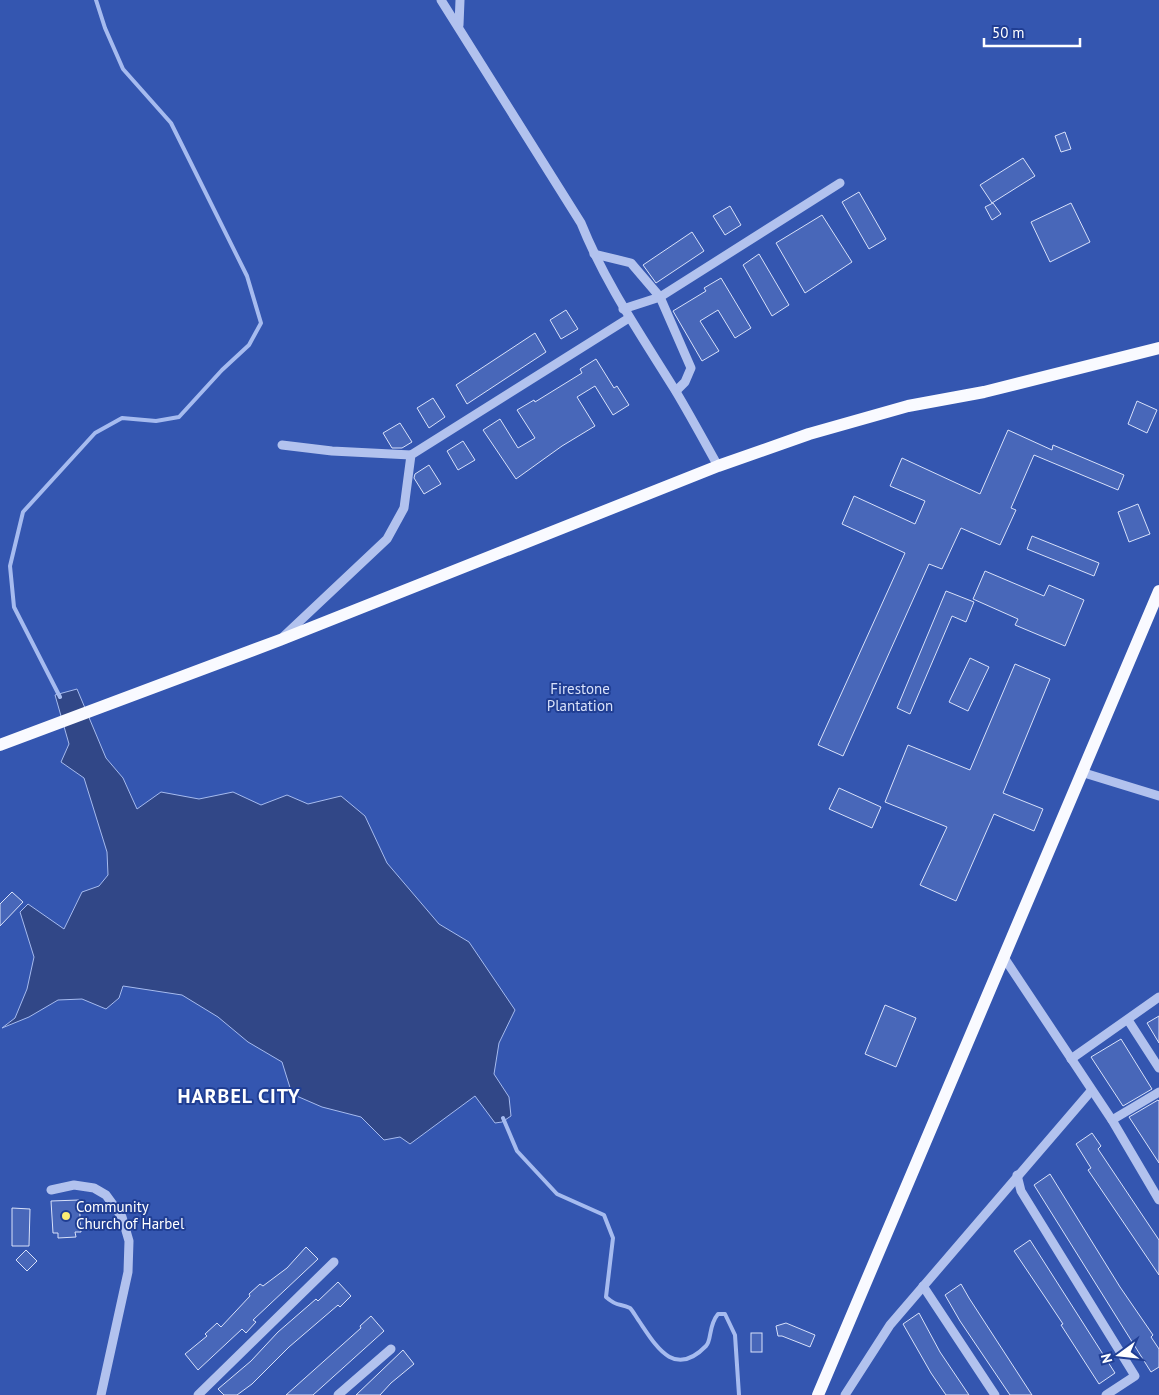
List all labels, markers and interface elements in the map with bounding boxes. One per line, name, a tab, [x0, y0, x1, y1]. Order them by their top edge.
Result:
scale bar	[984, 15, 1080, 47]
text: 50 m	[992, 23, 1025, 42]
park label: Firestone Plantation	[547, 679, 613, 715]
district label: HARBEL CITY	[177, 1083, 301, 1109]
place label: Community Church of Harbel	[76, 1197, 185, 1233]
marker: Community Church of Harbel	[60, 1210, 72, 1222]
north arrow	[1094, 1330, 1144, 1380]
text: N	[1097, 1352, 1116, 1365]

